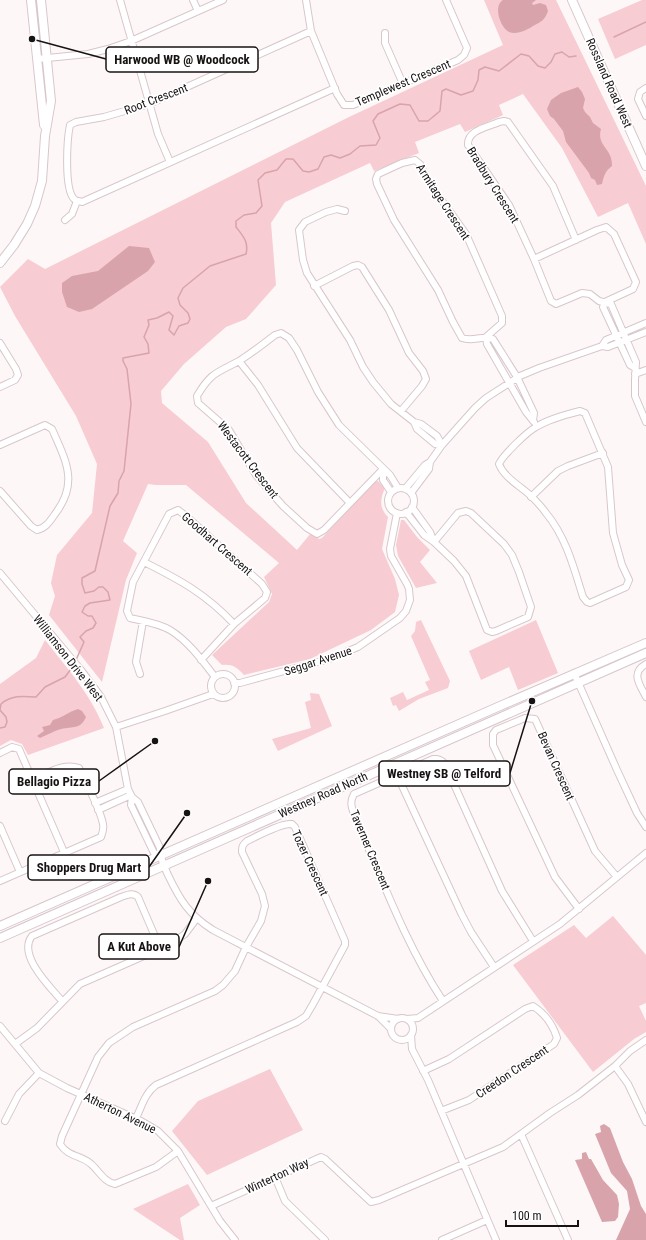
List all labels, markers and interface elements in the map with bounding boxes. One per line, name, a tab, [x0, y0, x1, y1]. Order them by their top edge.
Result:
street label: Rossland Road West	[583, 36, 635, 130]
callout: Harwood WB @ Woodcock	[106, 47, 258, 72]
text: Harwood WB @ Woodcock	[114, 52, 251, 67]
street label: Templewest Crescent	[353, 56, 453, 109]
street label: Root Crescent	[122, 80, 190, 117]
street label: Bradbury Crescent	[464, 144, 522, 226]
street label: Armitage Crescent	[413, 161, 473, 243]
street label: Westacott Crescent	[214, 419, 282, 502]
street label: Goodhart Crescent	[179, 510, 255, 579]
street label: Williamson Drive West	[30, 612, 106, 704]
street label: Seggar Avenue	[282, 643, 354, 679]
street label: Bevan Crescent	[535, 730, 578, 803]
callout: Westney SB @ Telford	[379, 761, 510, 786]
text: Westney SB @ Telford	[387, 766, 501, 781]
callout: Bellagio Pizza	[9, 769, 99, 794]
street label: Westney Road North	[276, 769, 370, 821]
text: Bellagio Pizza	[17, 774, 91, 789]
street label: Taverner Crescent	[347, 808, 393, 892]
street label: Tozer Crescent	[289, 828, 331, 898]
callout: Shoppers Drug Mart	[28, 855, 149, 880]
text: Shoppers Drug Mart	[37, 860, 141, 875]
callout: A Kut Above	[99, 934, 179, 959]
text: A Kut Above	[107, 939, 171, 954]
street label: Creedon Crescent	[473, 1042, 551, 1101]
street label: Atherton Avenue	[82, 1090, 159, 1137]
street label: Winterton Way	[243, 1155, 311, 1197]
scale bar	[506, 1202, 578, 1228]
text: 100 m	[512, 1209, 542, 1223]

